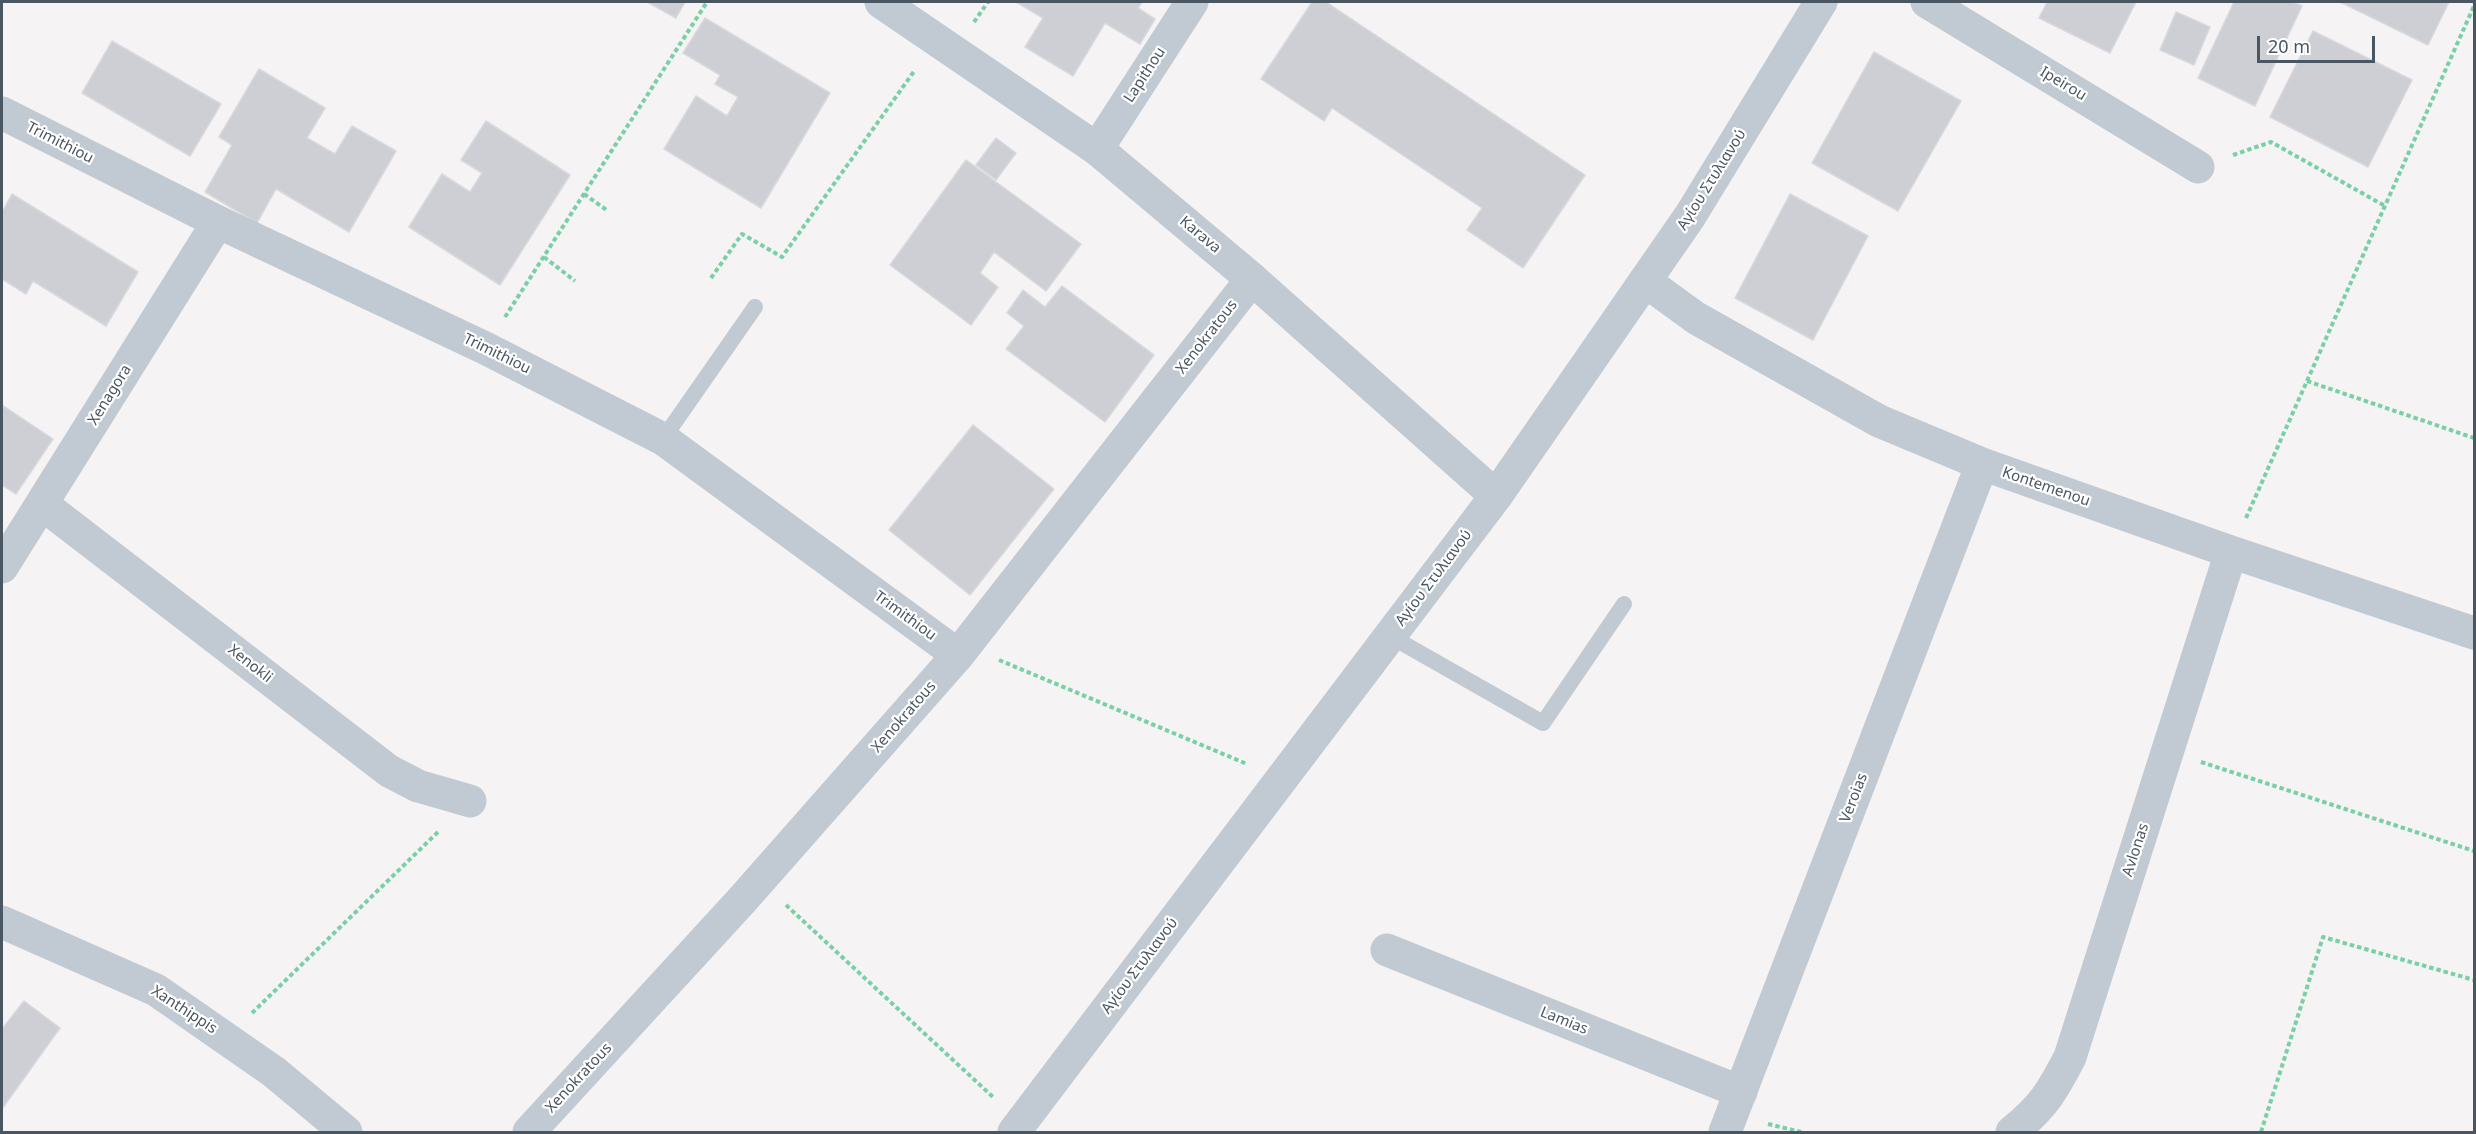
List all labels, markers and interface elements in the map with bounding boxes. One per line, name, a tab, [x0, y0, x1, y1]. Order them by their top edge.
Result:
scale bar	[2260, 24, 2378, 62]
text: 20 m	[2268, 34, 2310, 58]
street label: Lapithou	[1120, 44, 1170, 106]
street label: Ipeirou	[2037, 63, 2089, 105]
street label: Trimithiou	[24, 119, 96, 167]
street label: Αγίου Στυλιανού	[1674, 126, 1750, 234]
street label: Karava	[1176, 213, 1224, 257]
street label: Xenokratous	[1173, 296, 1241, 378]
street label: Trimithiou	[460, 330, 534, 378]
street label: Xenagora	[84, 362, 136, 428]
street label: Kontemenou	[2000, 464, 2092, 510]
street label: Αγίου Στυλιανού	[1392, 526, 1476, 630]
street label: Trimithiou	[870, 587, 940, 645]
street label: Xenokli	[224, 641, 276, 687]
street label: Xenokratous	[868, 678, 940, 756]
street label: Veroias	[1836, 771, 1872, 825]
street label: Avlonas	[2119, 821, 2153, 879]
street label: Αγίου Στυλιανού	[1098, 914, 1182, 1018]
street label: Xanthippis	[148, 982, 220, 1038]
street label: Lamias	[1538, 1003, 1590, 1039]
street label: Xenokratous	[542, 1039, 616, 1117]

